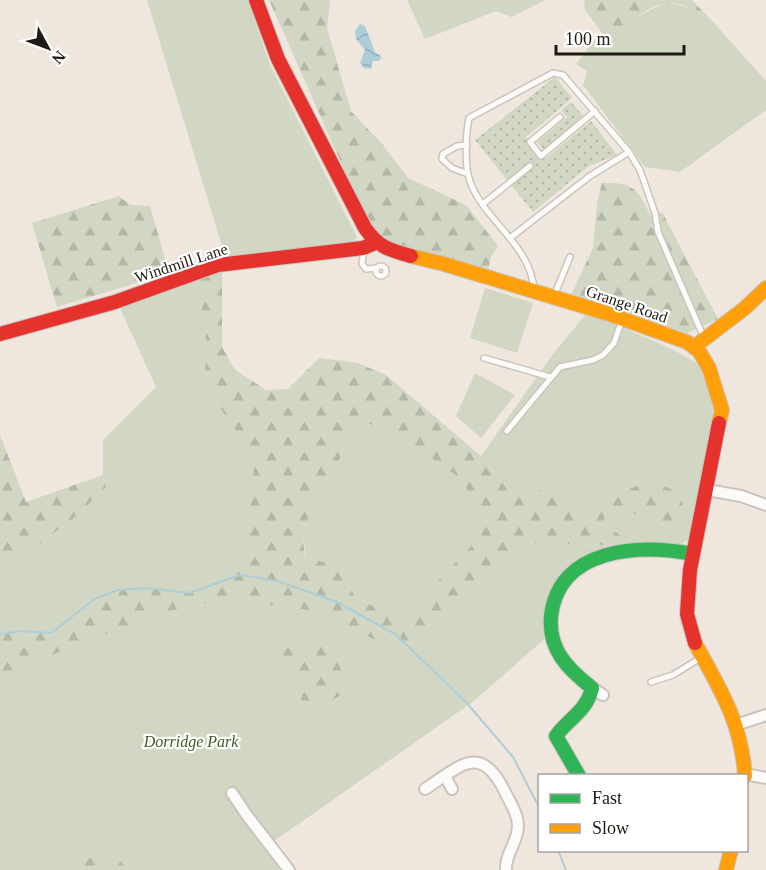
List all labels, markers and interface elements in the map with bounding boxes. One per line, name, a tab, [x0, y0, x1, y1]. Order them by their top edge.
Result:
north arrow	[18, 18, 78, 78]
scale bar	[556, 18, 684, 56]
text: 100 m	[565, 29, 611, 49]
text: N	[48, 48, 69, 68]
street label: Windmill Lane	[132, 240, 230, 286]
street label: Grange Road	[584, 282, 670, 327]
park label: Dorridge Park	[143, 733, 239, 751]
legend	[538, 774, 748, 852]
text: Fast	[592, 788, 622, 808]
text: Slow	[592, 818, 629, 838]

